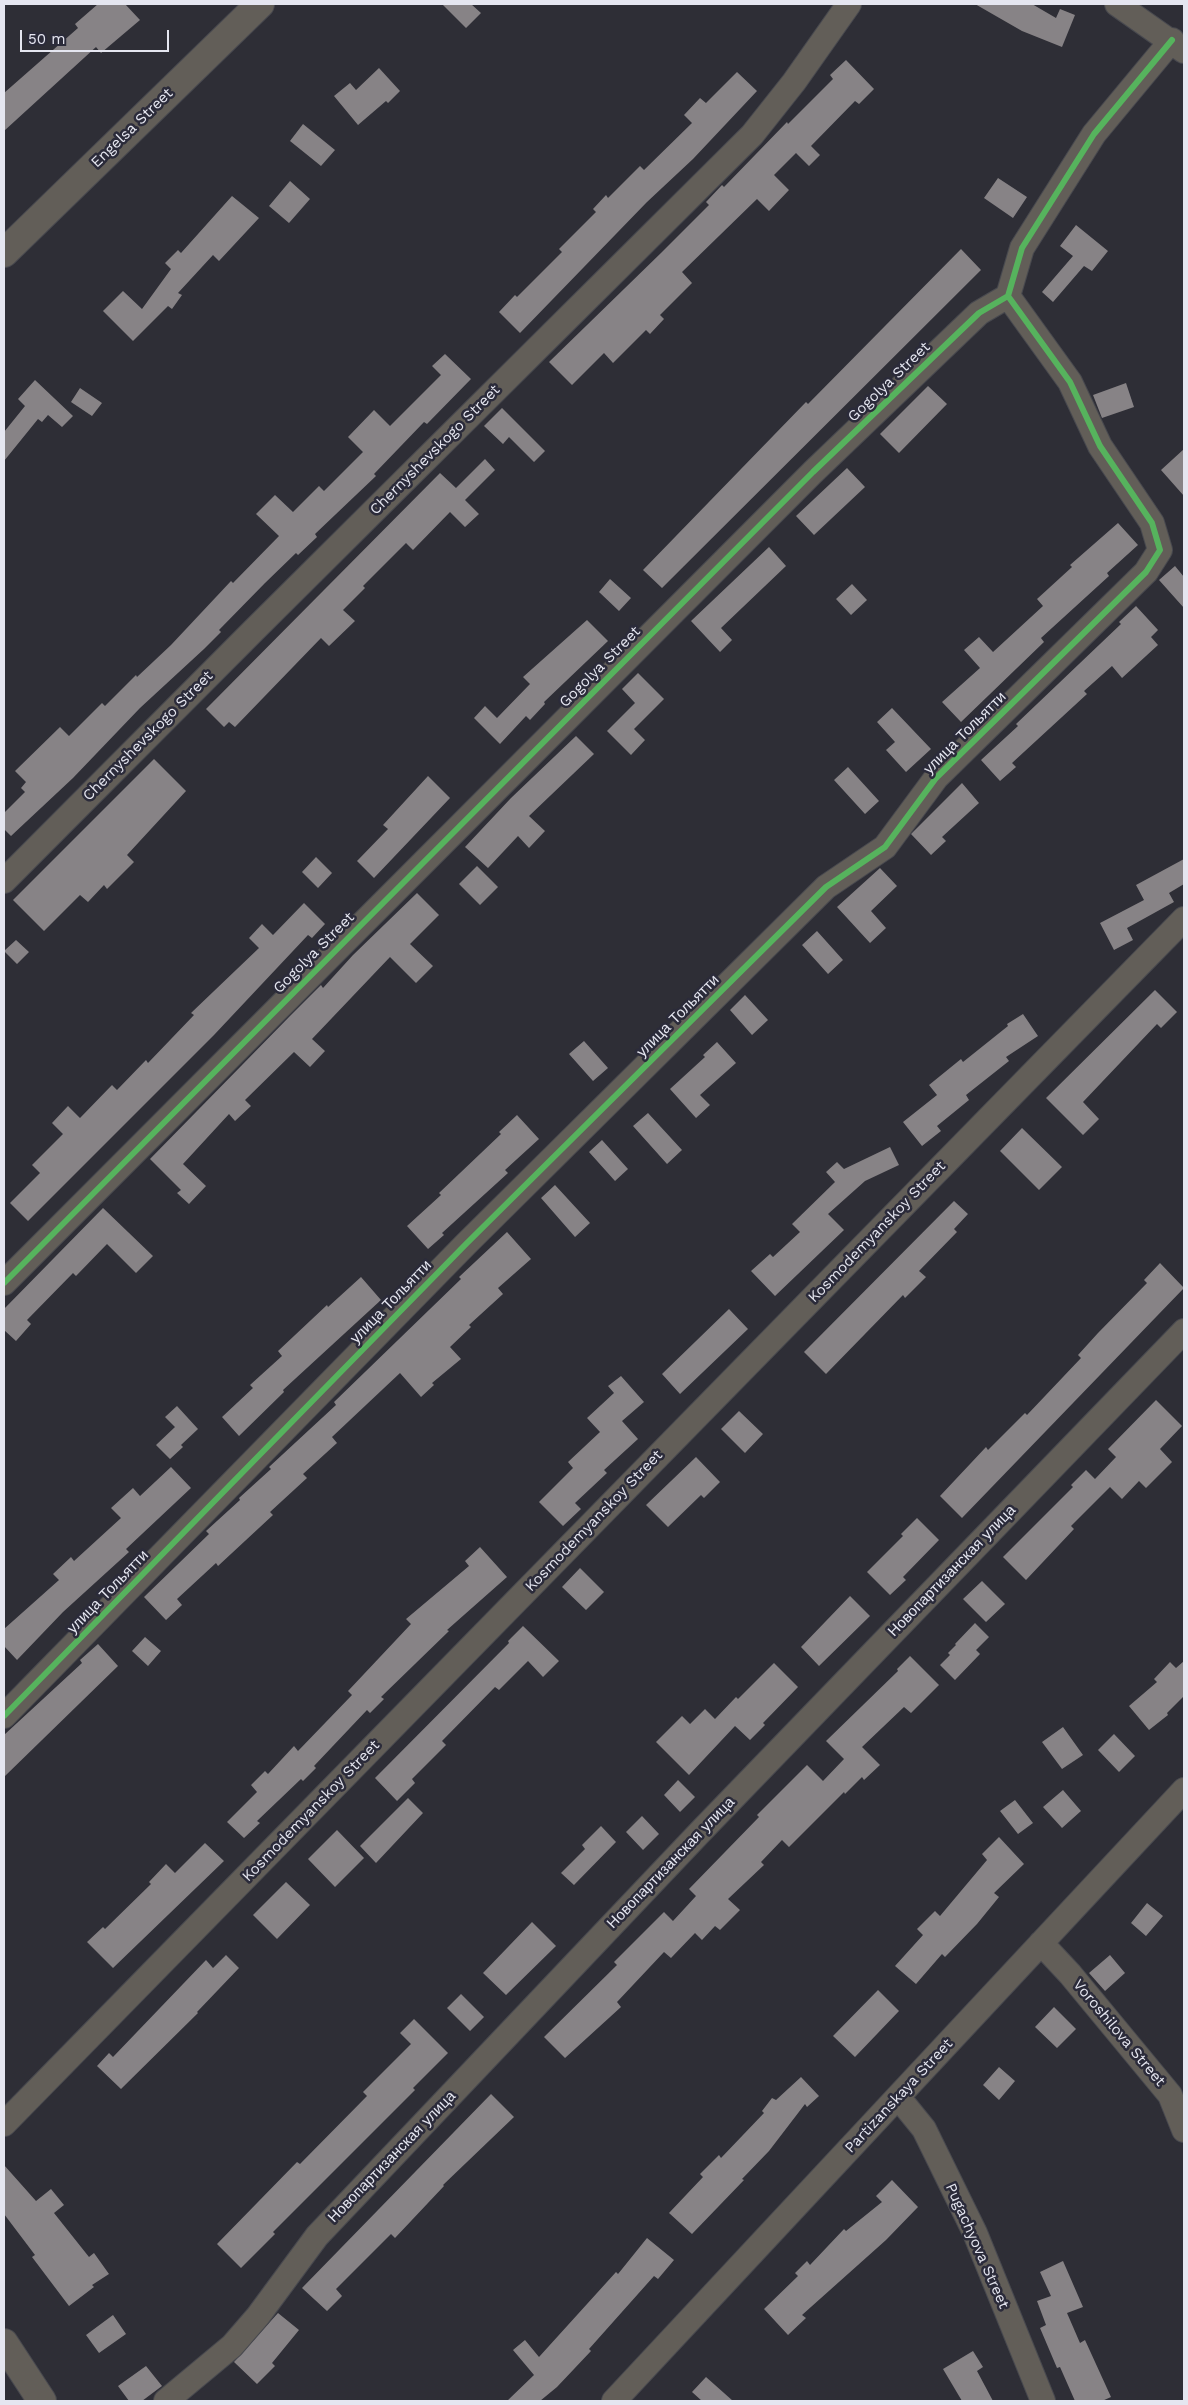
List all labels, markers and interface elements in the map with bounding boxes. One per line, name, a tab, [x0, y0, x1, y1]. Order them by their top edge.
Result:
scale bar	[22, 20, 171, 52]
text: 50 m	[28, 30, 65, 48]
street label: Engelsa Street	[87, 84, 177, 172]
street label: Gogolya Street	[844, 338, 934, 426]
street label: Chernyshevskogo Street	[366, 381, 504, 519]
street label: Gogolya Street	[556, 623, 644, 711]
street label: Chernyshevskogo Street	[79, 667, 217, 805]
street label: улица Тольятти	[920, 688, 1010, 778]
street label: Gogolya Street	[270, 909, 358, 997]
street label: улица Тольятти	[633, 971, 723, 1061]
street label: Kosmodemyanskoy Street	[805, 1157, 949, 1307]
street label: улица Тольятти	[347, 1256, 435, 1348]
street label: Kosmodemyanskoy Street	[522, 1446, 666, 1596]
street label: Новопартизанская улица	[884, 1502, 1020, 1640]
street label: улица Тольятти	[64, 1546, 152, 1638]
street label: Kosmodemyanskoy Street	[239, 1736, 383, 1886]
street label: Новопартизанская улица	[603, 1794, 739, 1932]
street label: Voroshilova Street	[1069, 1976, 1169, 2090]
street label: Partizanskaya Street	[841, 2035, 957, 2157]
street label: Новопартизанская улица	[324, 2088, 460, 2226]
street label: Pugachyova Street	[941, 2180, 1013, 2312]

